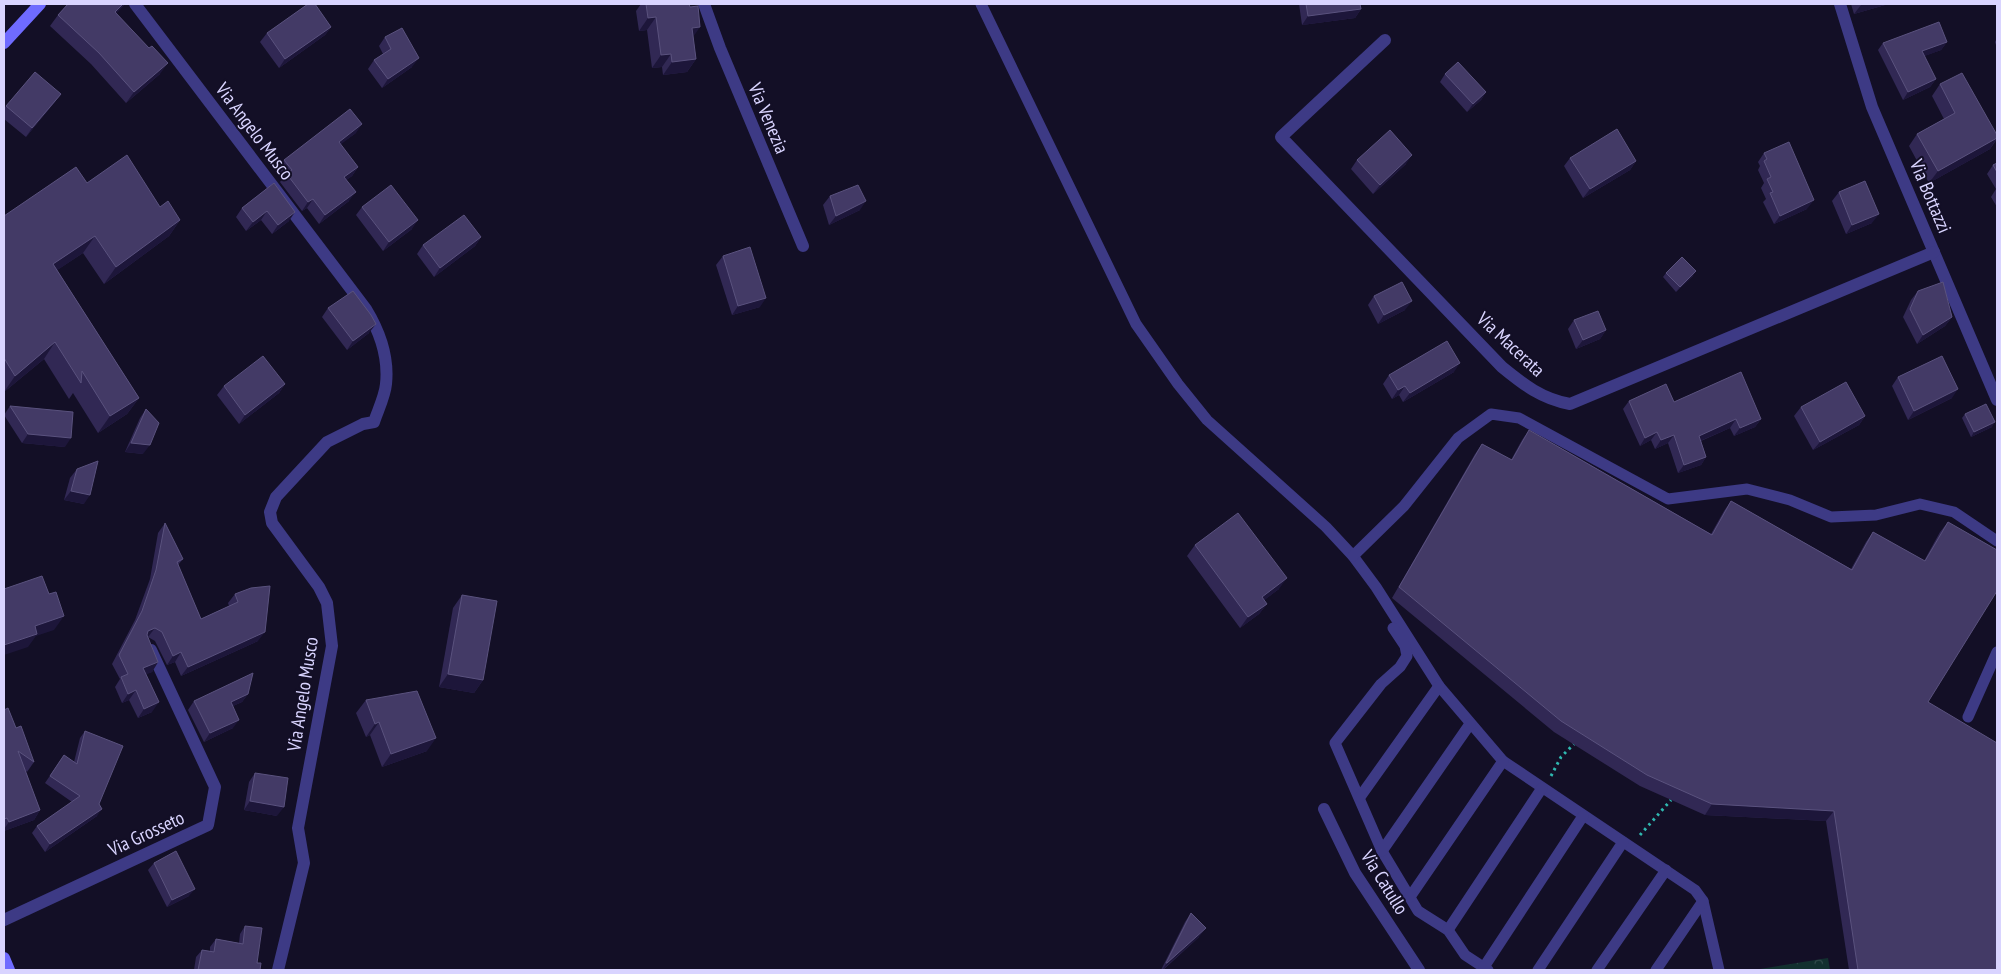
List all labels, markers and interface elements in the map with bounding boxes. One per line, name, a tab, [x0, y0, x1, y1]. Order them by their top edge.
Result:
street label: Via Angelo Musco	[210, 77, 299, 184]
street label: Via Venezia	[743, 78, 795, 157]
street label: Via Bottazzi	[1904, 155, 1957, 236]
street label: Via Macerata	[1471, 306, 1550, 381]
street label: Via Angelo Musco	[281, 635, 323, 754]
street label: Via Grosseto	[103, 805, 188, 861]
street label: Via Catullo	[1355, 845, 1414, 919]

